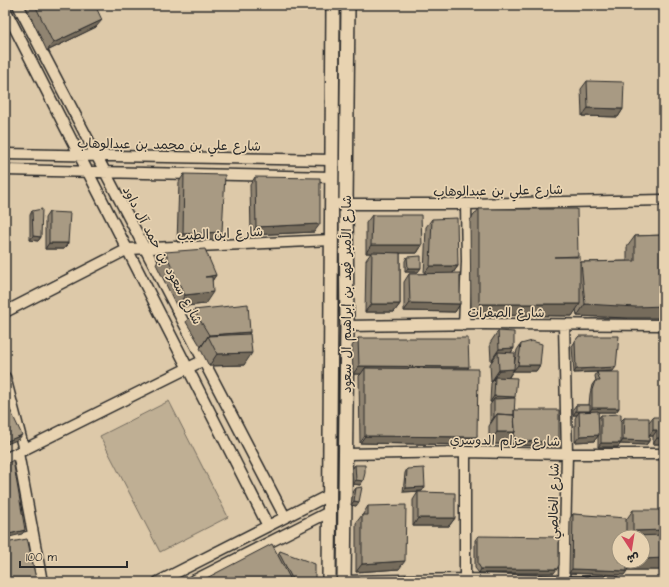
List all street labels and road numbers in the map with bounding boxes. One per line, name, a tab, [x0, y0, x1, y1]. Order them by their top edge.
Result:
street label: شارع علي بن محمد بن عبدالوهاب	[77, 134, 261, 158]
street label: شارع علي بن عبدالوهاب	[433, 181, 563, 203]
street label: شارع سعود بن حمد آل داود	[118, 183, 206, 328]
street label: شارع الأمير فهد بن إبراهيم ال سعود	[338, 195, 357, 393]
street label: شارع ابن الطيب	[177, 223, 263, 245]
street label: شارع الصفرات	[467, 304, 545, 322]
street label: شارع حزام الدوسري	[450, 431, 560, 452]
street label: شارع الخالصي	[544, 463, 566, 539]

